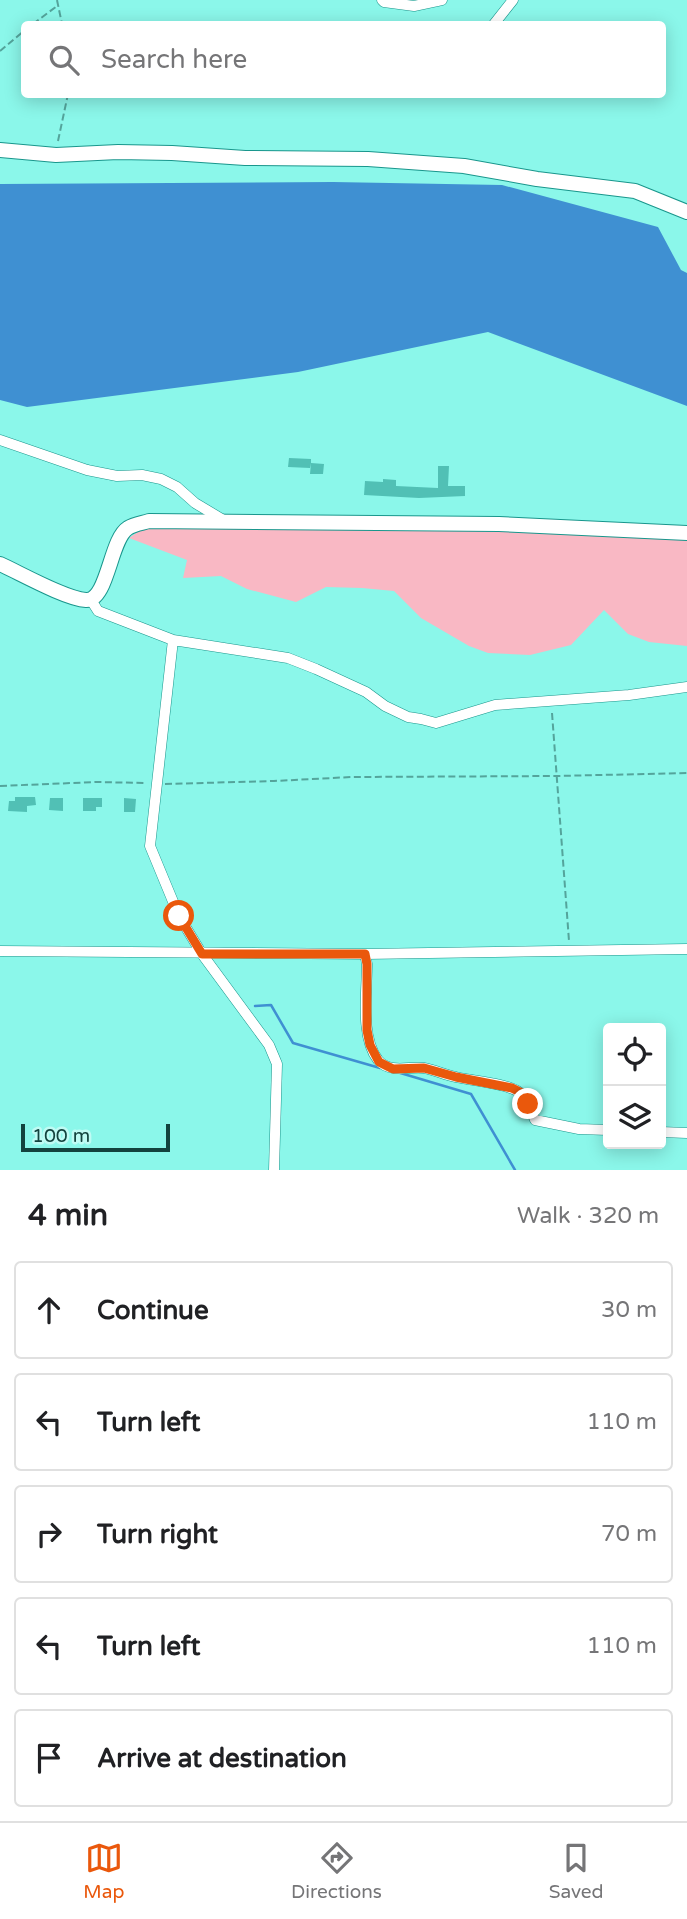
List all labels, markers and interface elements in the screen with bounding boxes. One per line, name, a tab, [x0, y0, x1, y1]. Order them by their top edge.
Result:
search box	[21, 21, 666, 98]
icon: search	[45, 41, 83, 79]
text: Search here	[101, 44, 247, 75]
route start	[163, 900, 194, 931]
map controls	[603, 1023, 666, 1149]
button: locate	[603, 1023, 666, 1086]
button: layers	[603, 1086, 666, 1149]
route end	[512, 1088, 543, 1119]
scale bar	[21, 1121, 170, 1153]
text: 100 m	[32, 1125, 90, 1147]
text: 4 min	[28, 1197, 108, 1234]
text: Walk · 320 m	[517, 1202, 659, 1230]
icon: ahead	[30, 1291, 68, 1329]
text: Continue	[97, 1295, 209, 1326]
text: 30 m	[601, 1296, 657, 1324]
icon: left	[30, 1403, 68, 1441]
text: Turn left	[97, 1407, 200, 1438]
text: 110 m	[587, 1408, 657, 1436]
icon: right	[30, 1515, 68, 1553]
text: Turn right	[97, 1519, 218, 1550]
text: 70 m	[601, 1520, 657, 1548]
icon: left	[30, 1627, 68, 1665]
text: Turn left	[97, 1631, 200, 1662]
text: 110 m	[587, 1632, 657, 1660]
icon: arrive	[30, 1739, 68, 1777]
text: Arrive at destination	[97, 1743, 347, 1774]
tab: Map	[83, 1839, 124, 1903]
tab: Directions	[291, 1839, 382, 1903]
tab: Saved	[549, 1839, 604, 1903]

